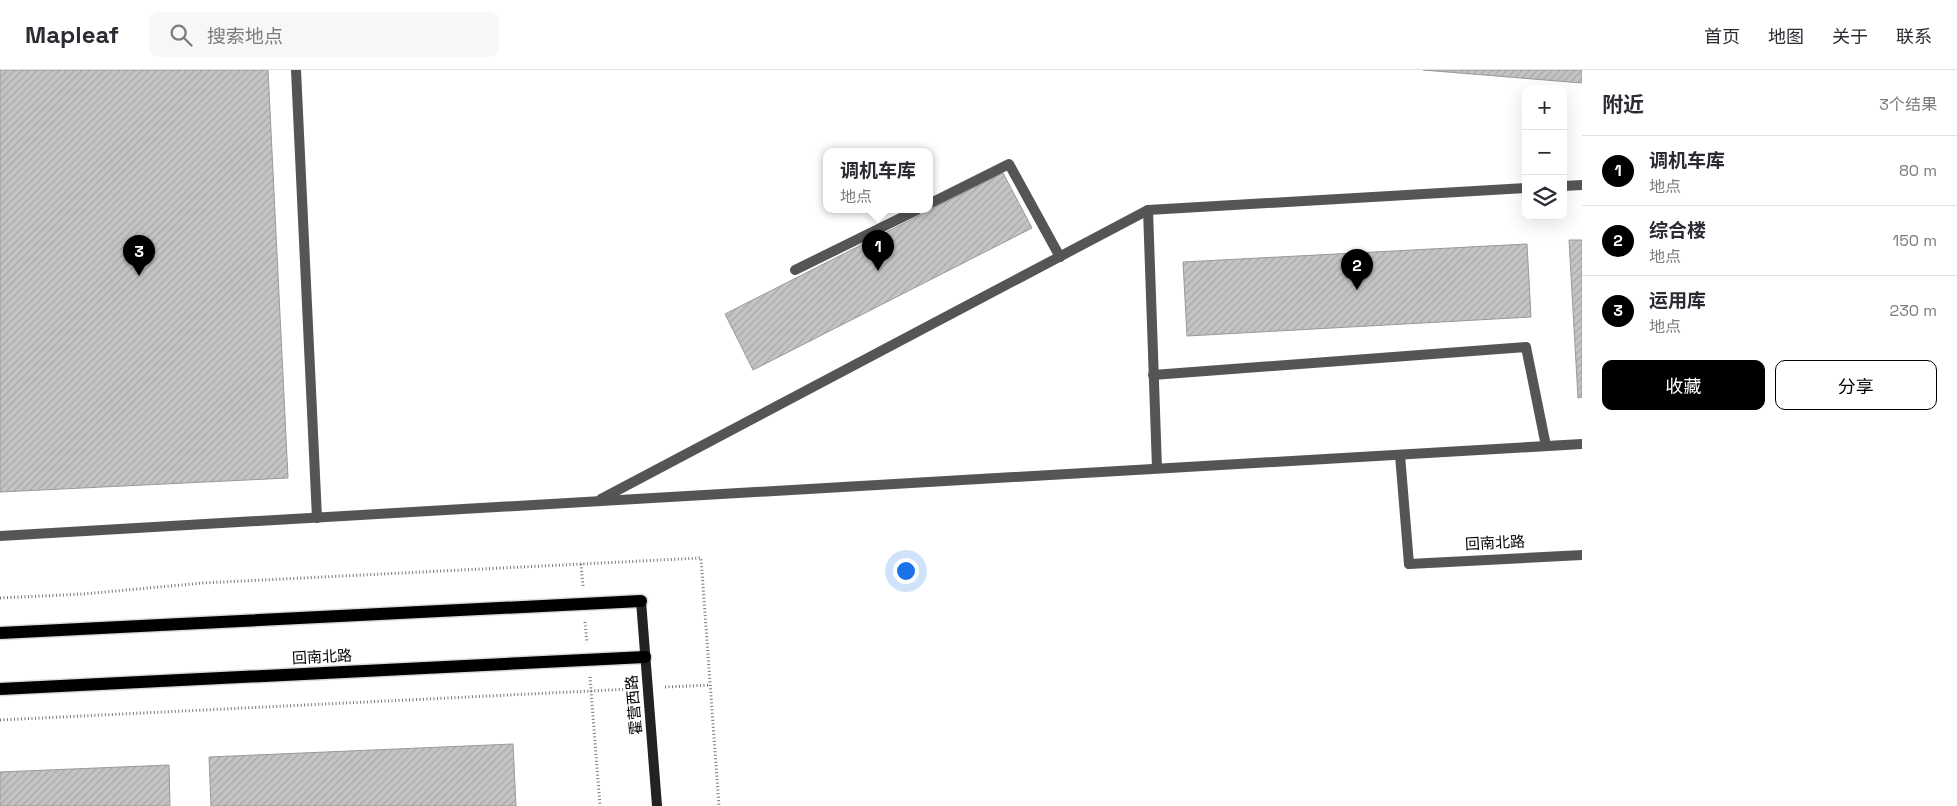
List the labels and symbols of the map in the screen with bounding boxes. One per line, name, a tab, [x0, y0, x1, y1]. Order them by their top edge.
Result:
pin: 1	[862, 230, 894, 271]
pin: 3	[123, 235, 155, 276]
pin: 2	[1341, 249, 1373, 290]
street label: 回南北路	[1465, 531, 1525, 554]
your location	[893, 558, 919, 584]
street label: 回南北路	[292, 645, 352, 668]
street label: 霍营西路	[621, 674, 646, 736]

